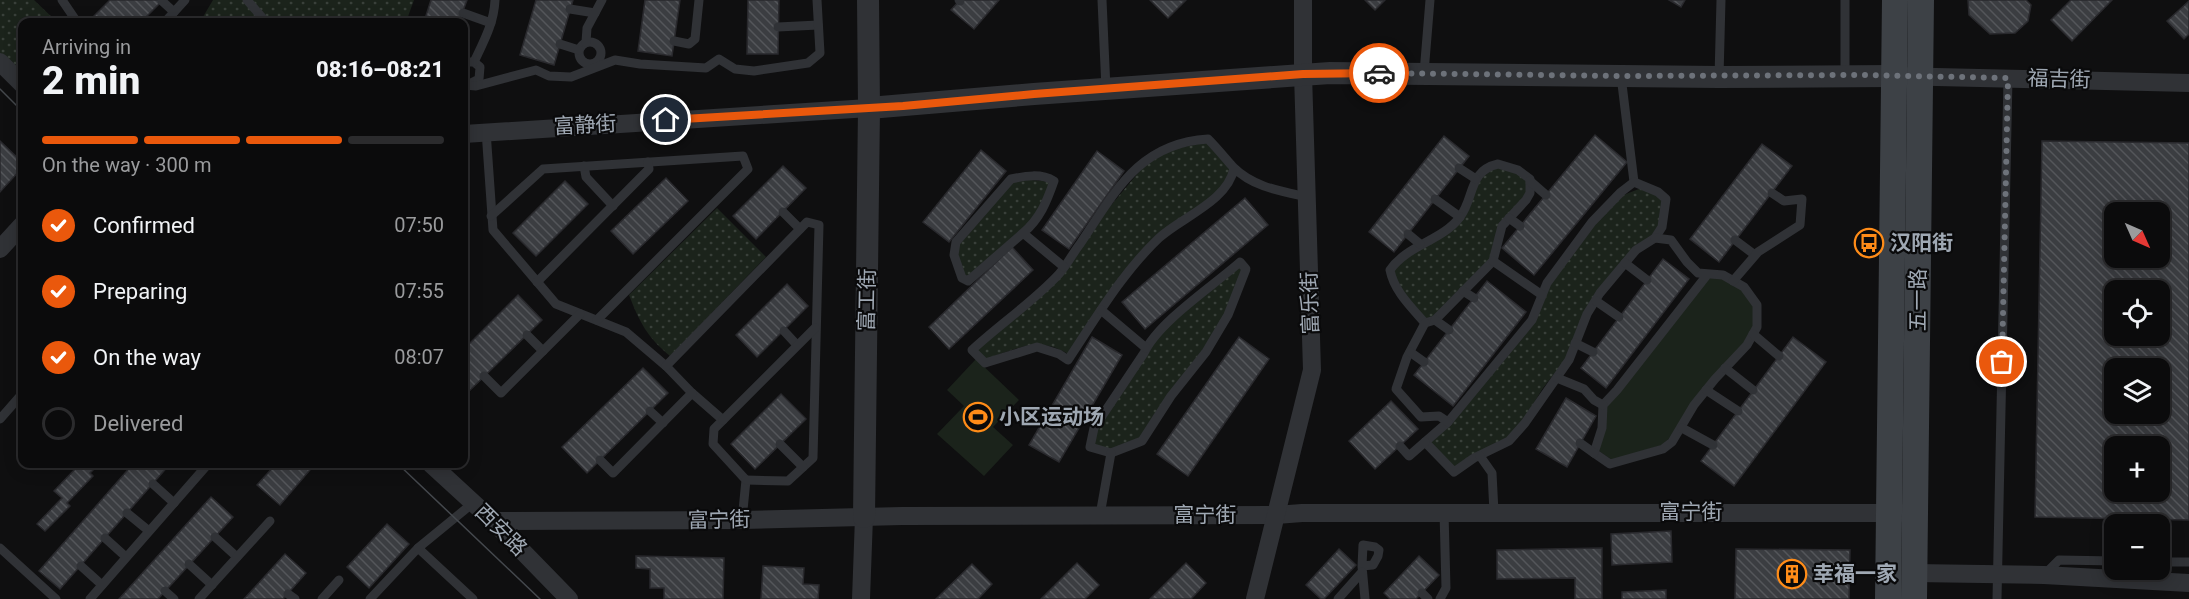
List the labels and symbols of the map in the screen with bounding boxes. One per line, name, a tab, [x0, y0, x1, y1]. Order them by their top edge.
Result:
courier	[1349, 43, 1409, 103]
street label: 福吉街	[2027, 66, 2091, 92]
pin	[640, 94, 691, 145]
street label: 富静街	[553, 111, 617, 139]
north arrow	[2104, 202, 2170, 268]
bus stop icon: 汉阳街	[1853, 227, 1885, 259]
place label: 汉阳街	[1890, 231, 1953, 255]
street label: 富工街	[854, 268, 880, 332]
street label: 五一路	[1906, 269, 1930, 332]
street label: 富乐街	[1297, 271, 1323, 335]
pin	[1976, 336, 2027, 387]
sports icon: 小区运动场	[962, 401, 994, 433]
place label: 小区运动场	[999, 405, 1104, 429]
street label: 西安路	[470, 499, 532, 561]
street label: 富宁街	[1660, 500, 1723, 524]
street label: 富宁街	[1174, 503, 1237, 527]
street label: 富宁街	[687, 507, 751, 533]
building icon: 幸福一家	[1776, 558, 1808, 590]
place label: 幸福一家	[1813, 562, 1897, 586]

